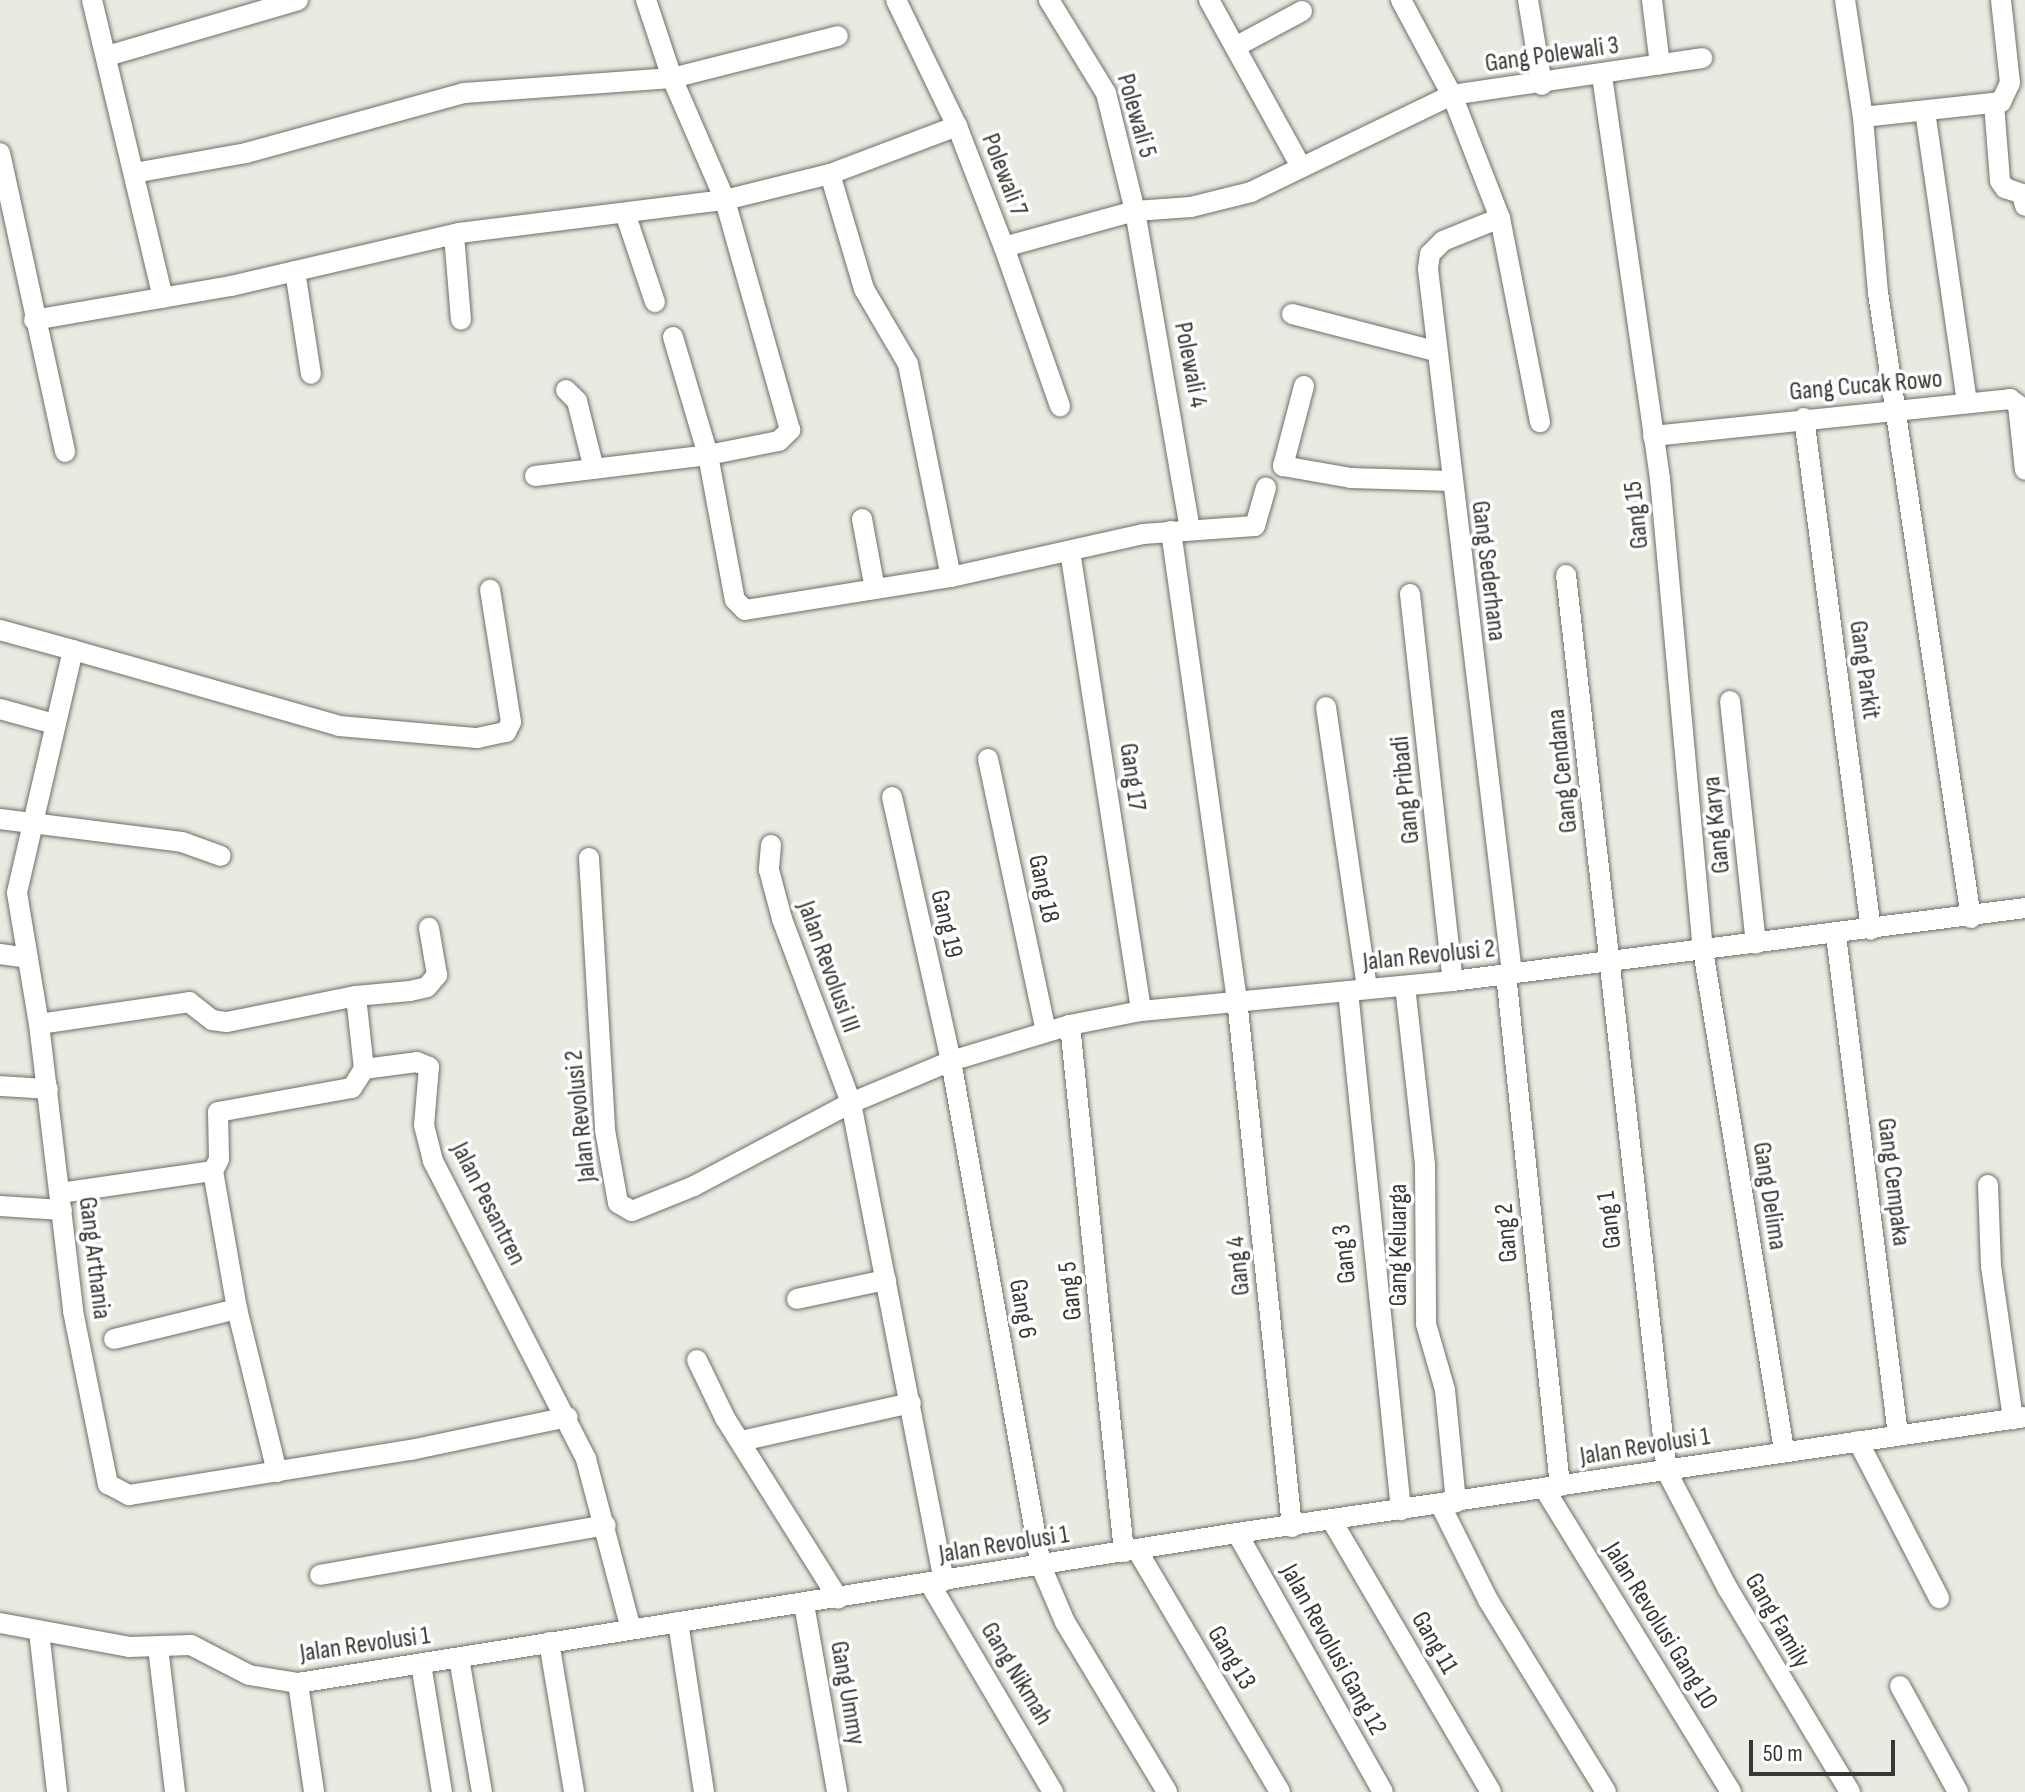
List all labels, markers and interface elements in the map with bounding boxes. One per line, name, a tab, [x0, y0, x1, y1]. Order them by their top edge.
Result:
street label: Gang Polewali 3	[1483, 30, 1621, 80]
street label: Polewali 5	[1109, 70, 1163, 162]
street label: Polewali 7	[974, 129, 1034, 221]
street label: Polewali 4	[1166, 320, 1214, 410]
street label: Gang Cucak Rowo	[1788, 364, 1944, 408]
street label: Gang 15	[1618, 480, 1656, 550]
street label: Gang Sederhana	[1464, 499, 1512, 643]
street label: Gang Parkit	[1842, 619, 1886, 721]
street label: Gang Cendana	[1541, 707, 1585, 835]
street label: Gang Pribadi	[1385, 735, 1427, 845]
street label: Gang 17	[1112, 741, 1152, 813]
street label: Gang Karya	[1696, 775, 1738, 875]
street label: Gang 18	[1021, 852, 1065, 926]
street label: Gang 19	[923, 887, 969, 961]
street label: Jalan Revolusi III	[790, 897, 866, 1037]
street label: Jalan Revolusi 2	[1361, 934, 1497, 978]
street label: Jalan Revolusi 2	[559, 1048, 603, 1184]
street label: Gang Cempaka	[1870, 1116, 1916, 1248]
street label: Jalan Pesantren	[444, 1137, 532, 1271]
street label: Gang Delima	[1745, 1140, 1793, 1252]
street label: Gang Keluarga	[1383, 1184, 1415, 1306]
street label: Gang 1	[1591, 1190, 1629, 1250]
street label: Gang Arthania	[71, 1195, 117, 1321]
street label: Gang 2	[1489, 1202, 1525, 1264]
street label: Gang 3	[1326, 1223, 1364, 1285]
street label: Gang 4	[1220, 1235, 1258, 1297]
street label: Gang 5	[1052, 1260, 1090, 1322]
street label: Gang 6	[1001, 1277, 1043, 1341]
street label: Jalan Revolusi 1	[1578, 1421, 1712, 1473]
street label: Jalan Revolusi 1	[937, 1519, 1071, 1571]
street label: Jalan Revolusi Gang 10	[1596, 1537, 1724, 1715]
street label: Jalan Revolusi Gang 12	[1273, 1559, 1393, 1741]
street label: Gang Family	[1737, 1568, 1817, 1674]
street label: Gang 11	[1404, 1606, 1464, 1680]
street label: Gang Nikmah	[973, 1617, 1059, 1731]
street label: Jalan Revolusi 1	[298, 1620, 432, 1670]
street label: Gang 13	[1200, 1621, 1262, 1695]
street label: Gang Ummy	[823, 1639, 871, 1747]
scale bar	[1753, 1724, 1899, 1774]
text: 50 m	[1763, 1739, 1803, 1768]

